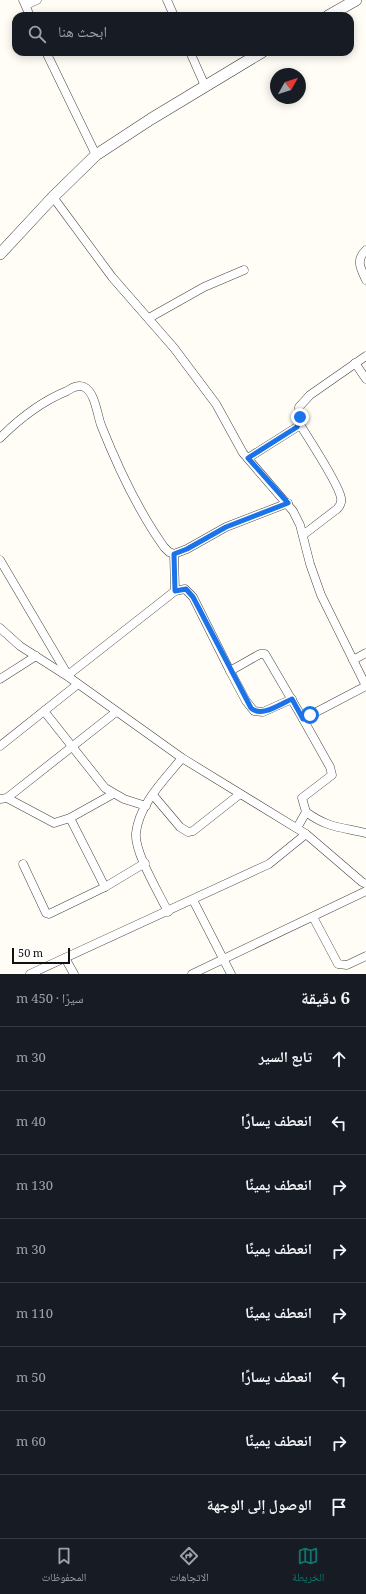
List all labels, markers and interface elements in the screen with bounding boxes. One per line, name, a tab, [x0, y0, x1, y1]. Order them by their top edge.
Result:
search box	[12, 12, 354, 56]
text: ابحث هنا	[58, 21, 107, 47]
icon: search	[26, 23, 48, 45]
north arrow	[270, 68, 306, 104]
route end	[291, 408, 309, 426]
route start	[301, 706, 319, 724]
text: 50 m	[18, 945, 43, 964]
scale bar	[12, 946, 70, 965]
text: 6 دقيقة	[301, 986, 350, 1015]
text: سيرًا · 450 m	[16, 989, 84, 1011]
text: تابع السير	[259, 1046, 312, 1072]
text: 30 m	[16, 1048, 46, 1070]
icon: ahead	[328, 1048, 350, 1070]
text: انعطف يسارًا	[241, 1110, 312, 1136]
text: 40 m	[16, 1112, 46, 1134]
icon: left	[328, 1112, 350, 1134]
text: انعطف يمينًا	[245, 1174, 312, 1200]
text: 130 m	[16, 1176, 53, 1198]
icon: right	[328, 1176, 350, 1198]
text: انعطف يمينًا	[245, 1238, 312, 1264]
text: 30 m	[16, 1240, 46, 1262]
icon: right	[328, 1240, 350, 1262]
text: انعطف يمينًا	[245, 1302, 312, 1328]
text: 110 m	[16, 1304, 53, 1326]
icon: right	[328, 1304, 350, 1326]
text: انعطف يسارًا	[241, 1366, 312, 1392]
text: 50 m	[16, 1368, 46, 1390]
icon: left	[328, 1368, 350, 1390]
text: انعطف يمينًا	[245, 1430, 312, 1456]
text: 60 m	[16, 1432, 46, 1454]
icon: right	[328, 1432, 350, 1454]
text: الوصول إلى الوجهة	[207, 1494, 312, 1520]
icon: arrive	[328, 1496, 350, 1518]
tab: المحفوظات	[42, 1545, 86, 1588]
tab: الاتجاهات	[170, 1545, 209, 1588]
tab: الخريطة	[292, 1545, 324, 1588]

